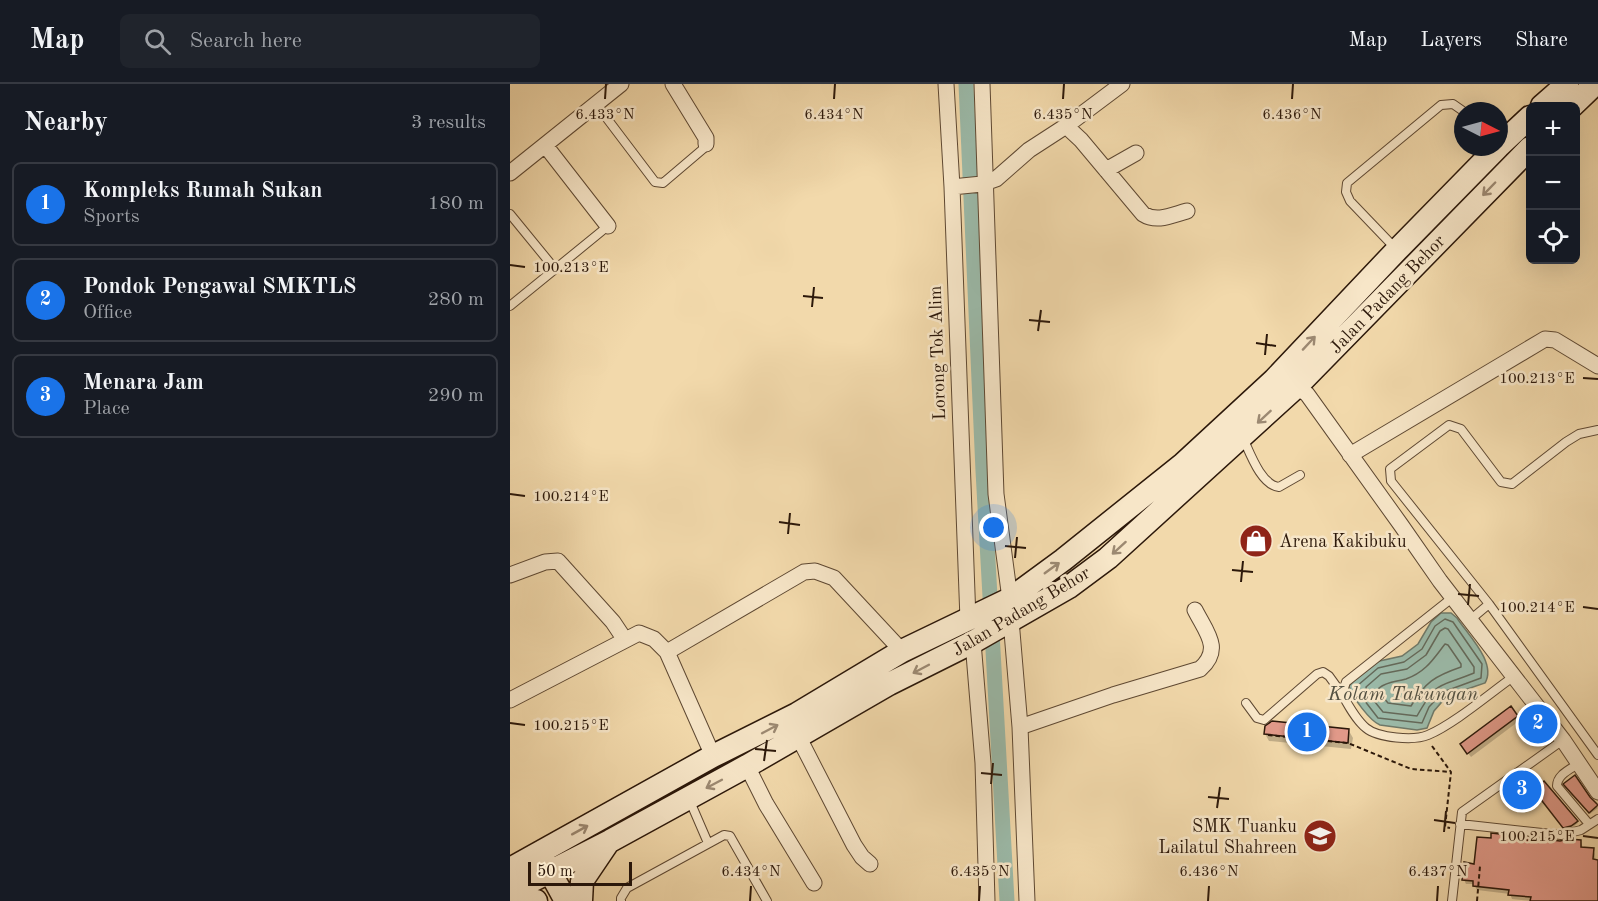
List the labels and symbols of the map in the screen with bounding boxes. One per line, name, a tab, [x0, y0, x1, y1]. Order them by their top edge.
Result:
north arrow	[1454, 102, 1508, 156]
text: 6.433°N	[575, 108, 635, 123]
text: 6.434°N	[804, 108, 864, 123]
text: 6.435°N	[1033, 108, 1093, 123]
text: 6.436°N	[1262, 108, 1322, 123]
one-way arrow	[1482, 181, 1496, 196]
street label: Jalan Padang Behor	[1327, 232, 1449, 357]
text: 100.213°E	[533, 261, 609, 276]
street label: Lorong Tok Alim	[927, 285, 949, 420]
one-way arrow	[1302, 336, 1316, 351]
text: 100.213°E	[1499, 372, 1575, 387]
one-way arrow	[1256, 410, 1271, 424]
text: 100.214°E	[533, 490, 609, 505]
your location	[979, 513, 1008, 542]
shop icon: Arena Kakibuku	[1238, 523, 1274, 559]
place label: Arena Kakibuku	[1279, 533, 1407, 551]
one-way arrow	[1112, 541, 1127, 555]
one-way arrow	[1044, 562, 1060, 574]
street label: Jalan Padang Behor	[950, 563, 1094, 660]
text: 100.214°E	[1499, 601, 1575, 616]
one-way arrow	[913, 663, 930, 675]
water label: Kolam Takungan	[1327, 685, 1478, 705]
pin: 2	[1518, 702, 1558, 746]
pin: 1	[1288, 710, 1326, 754]
text: 100.215°E	[533, 719, 609, 734]
one-way arrow	[761, 723, 778, 735]
pin: 3	[1502, 768, 1542, 812]
one-way arrow	[706, 778, 723, 790]
place label: SMK Tuanku Lailatul Shahreen	[1158, 818, 1297, 857]
school or university icon: SMK Tuanku Lailatul Shahreen	[1302, 818, 1338, 854]
one-way arrow	[570, 824, 588, 835]
text: 100.215°E	[1499, 830, 1575, 845]
scale bar	[528, 859, 632, 886]
text: 6.434°N	[721, 865, 781, 880]
text: 6.435°N	[950, 865, 1010, 880]
text: 6.436°N	[1179, 865, 1239, 880]
text: 6.437°N	[1408, 865, 1468, 880]

